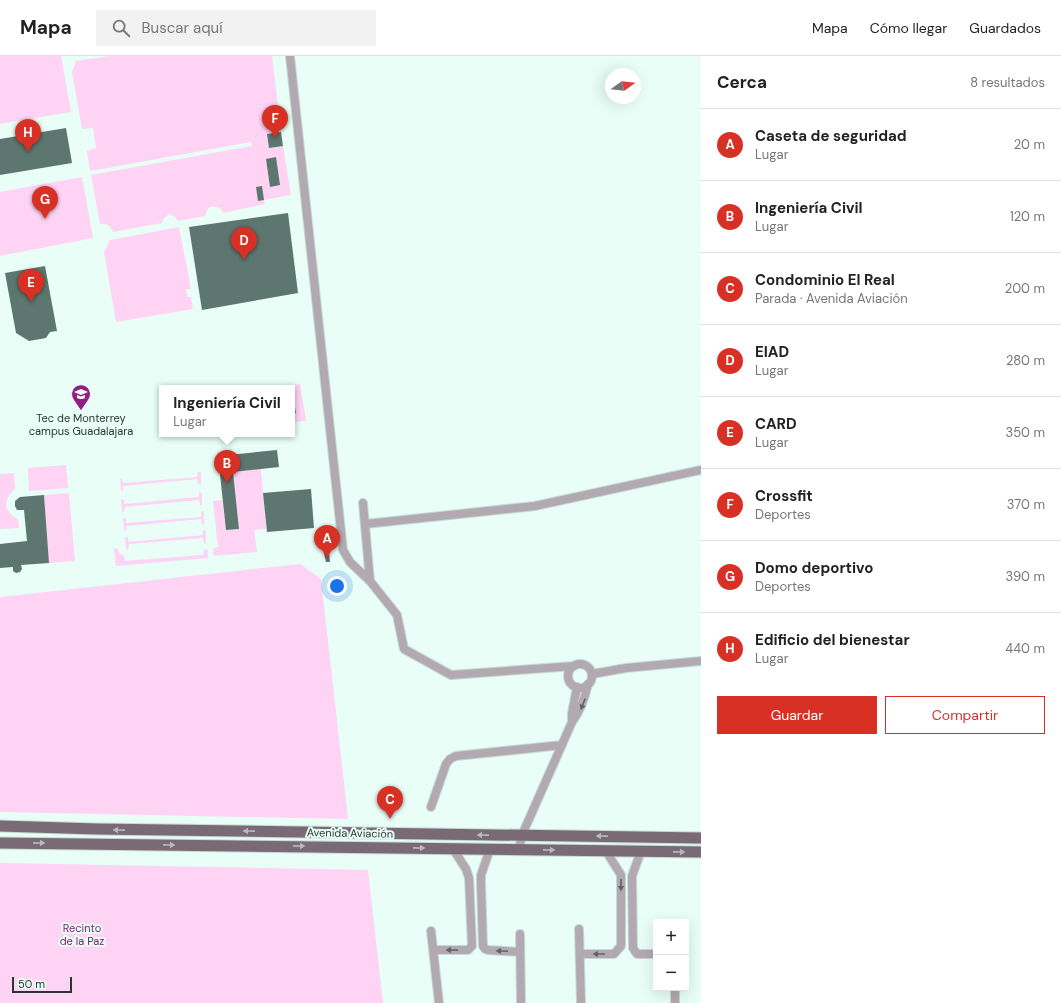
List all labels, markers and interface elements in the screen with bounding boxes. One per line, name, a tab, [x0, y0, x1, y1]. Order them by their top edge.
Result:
search box	[96, 10, 376, 46]
text: Mapa	[20, 15, 72, 40]
icon: search	[110, 17, 132, 39]
text: Buscar aquí	[142, 18, 223, 38]
text: Mapa	[812, 19, 848, 37]
text: Cómo llegar	[870, 19, 947, 37]
text: Guardados	[969, 19, 1041, 37]
north arrow	[605, 68, 641, 104]
text: Cerca	[717, 71, 767, 93]
text: 8 resultados	[970, 74, 1045, 91]
pin: F	[262, 105, 288, 138]
pin: H	[15, 119, 41, 152]
text: Caseta de seguridad	[755, 126, 907, 146]
text: A	[725, 136, 735, 153]
text: 20 m	[1014, 136, 1045, 153]
text: Lugar	[755, 146, 788, 163]
pin: G	[32, 186, 58, 219]
text: Ingeniería Civil	[755, 198, 863, 218]
text: B	[726, 208, 734, 225]
text: 120 m	[1010, 208, 1045, 225]
text: Lugar	[755, 218, 788, 235]
pin: D	[231, 227, 257, 260]
pin: E	[18, 269, 44, 302]
text: Condominio El Real	[755, 270, 895, 290]
text: C	[725, 280, 735, 297]
text: 200 m	[1005, 280, 1045, 297]
text: Parada · Avenida Aviación	[755, 290, 908, 307]
text: EIAD	[755, 342, 789, 362]
text: D	[725, 352, 735, 369]
text: 280 m	[1006, 352, 1045, 369]
text: Lugar	[755, 362, 788, 379]
school or university icon: Tec de Monterrey campus Guadalajara	[70, 383, 92, 411]
popup	[159, 385, 295, 437]
text: Ingeniería Civil	[173, 393, 281, 413]
place label: Tec de Monterrey campus Guadalajara	[29, 411, 133, 438]
text: Lugar	[173, 413, 207, 430]
text: CARD	[755, 414, 797, 434]
text: E	[726, 424, 734, 441]
text: 350 m	[1005, 424, 1045, 441]
text: Lugar	[755, 434, 788, 451]
pin: B	[214, 450, 240, 483]
text: Crossfit	[755, 486, 813, 506]
text: F	[726, 496, 734, 513]
text: 370 m	[1007, 496, 1045, 513]
text: Deportes	[755, 506, 811, 523]
pin: A	[314, 525, 340, 558]
text: Domo deportivo	[755, 558, 873, 578]
text: G	[725, 568, 735, 585]
text: 390 m	[1006, 568, 1045, 585]
your location	[327, 576, 347, 596]
text: Deportes	[755, 578, 811, 595]
text: Edificio del bienestar	[755, 630, 910, 650]
text: H	[725, 640, 735, 657]
text: 440 m	[1005, 640, 1045, 657]
text: Lugar	[755, 650, 788, 667]
button: Guardar	[717, 696, 877, 734]
button: Compartir	[885, 696, 1045, 734]
one-way arrow	[579, 699, 585, 711]
pin: C	[377, 786, 403, 819]
street label: Avenida Aviación	[307, 825, 393, 841]
one-way arrow	[112, 827, 125, 833]
one-way arrow	[243, 828, 255, 835]
one-way arrow	[476, 832, 489, 838]
one-way arrow	[596, 833, 608, 840]
one-way arrow	[33, 840, 46, 846]
one-way arrow	[163, 842, 176, 848]
one-way arrow	[293, 843, 305, 850]
one-way arrow	[413, 845, 426, 851]
one-way arrow	[543, 847, 556, 853]
one-way arrow	[673, 848, 685, 855]
one-way arrow	[618, 879, 624, 892]
map controls	[653, 919, 689, 991]
button: +	[653, 919, 689, 955]
park label: Recinto de la Paz	[60, 921, 104, 948]
one-way arrow	[445, 947, 458, 953]
one-way arrow	[495, 948, 508, 954]
one-way arrow	[592, 951, 605, 957]
button: −	[653, 955, 689, 991]
scale bar	[12, 975, 72, 994]
text: 50 m	[18, 977, 45, 991]

